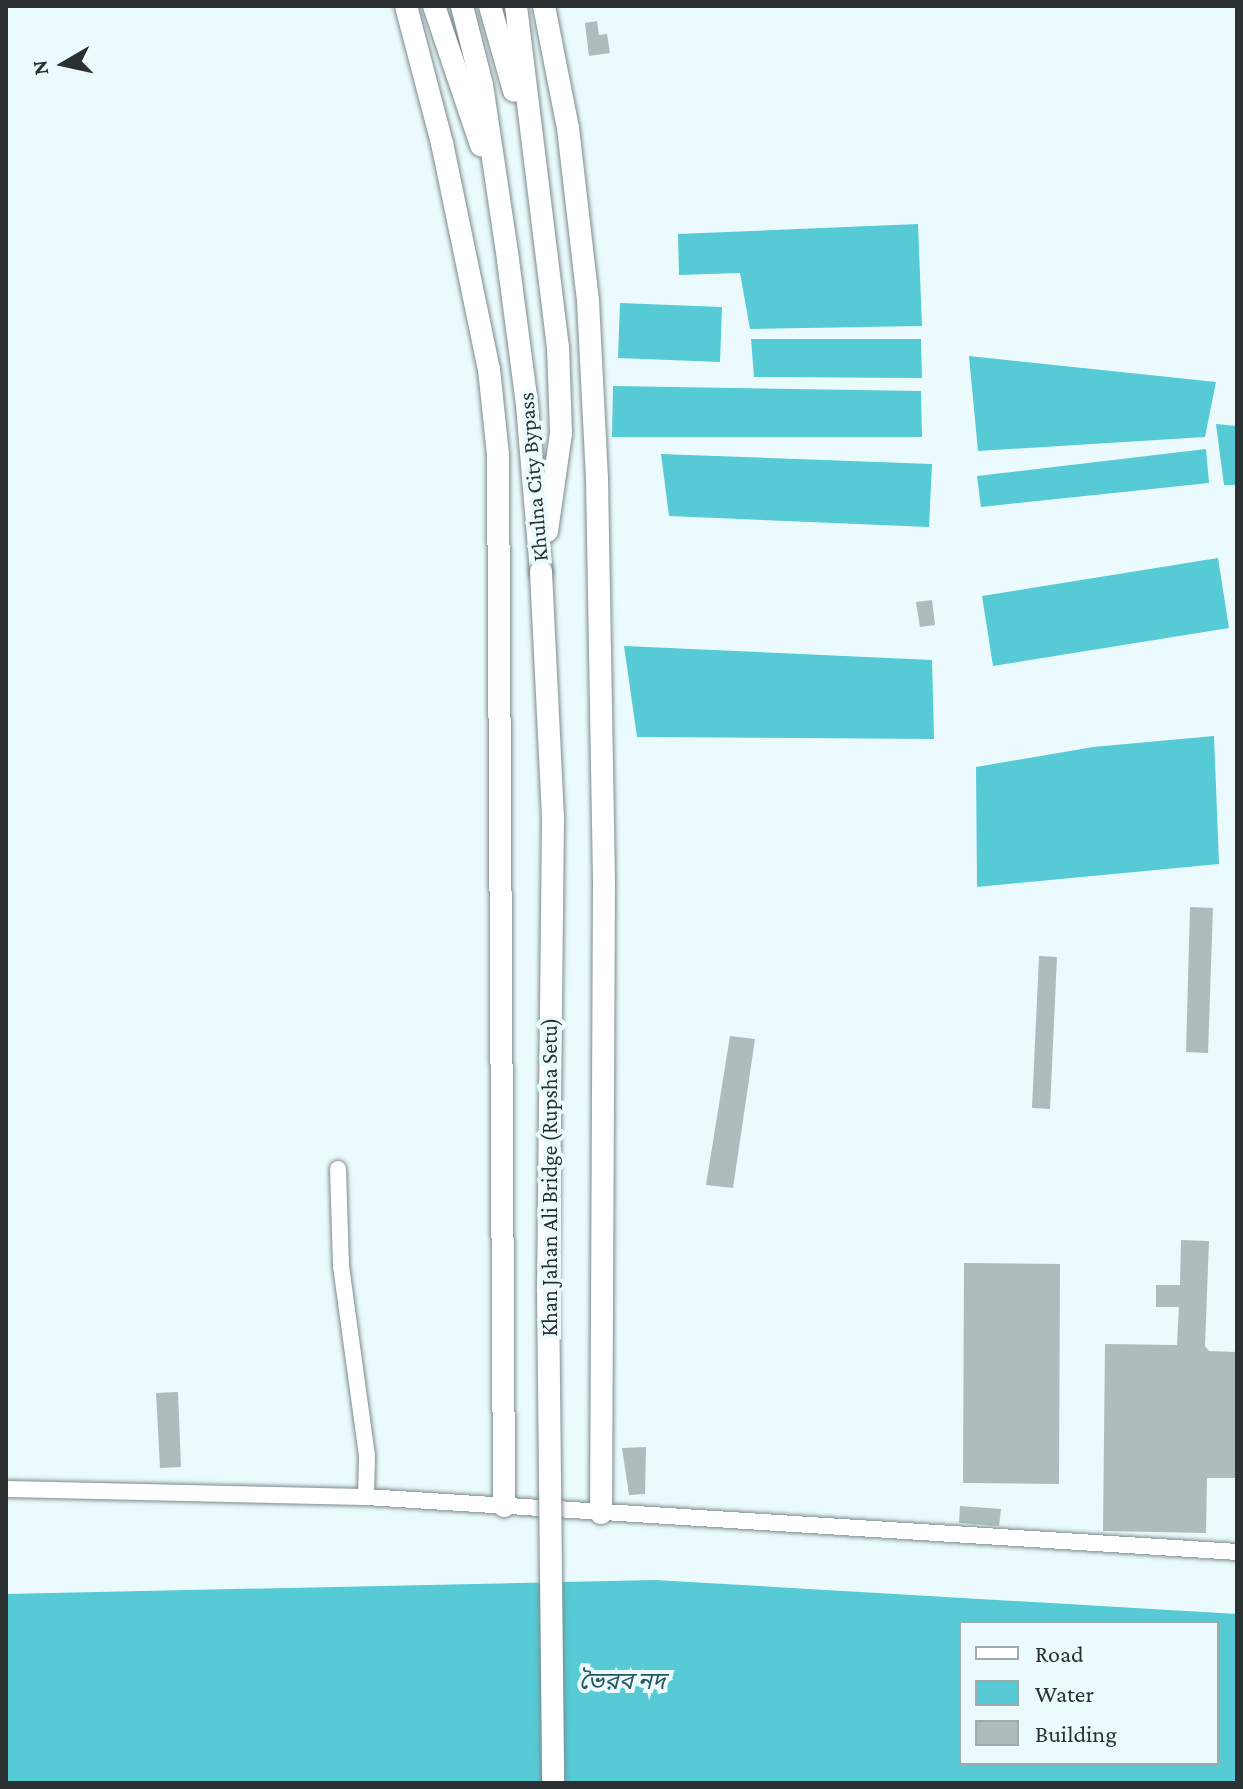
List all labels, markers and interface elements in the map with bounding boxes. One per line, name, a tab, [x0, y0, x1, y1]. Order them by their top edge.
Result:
north arrow	[24, 24, 104, 104]
text: N	[26, 58, 53, 77]
street label: Khulna City Bypass	[512, 391, 554, 563]
street label: Khan Jahan Ali Bridge (Rupsha Setu)	[537, 1017, 563, 1337]
legend	[959, 1621, 1219, 1765]
text: Road	[1035, 1640, 1084, 1667]
water label: ভৈরব নদ	[579, 1667, 665, 1695]
text: Water	[1035, 1680, 1094, 1707]
text: Building	[1035, 1720, 1117, 1747]

